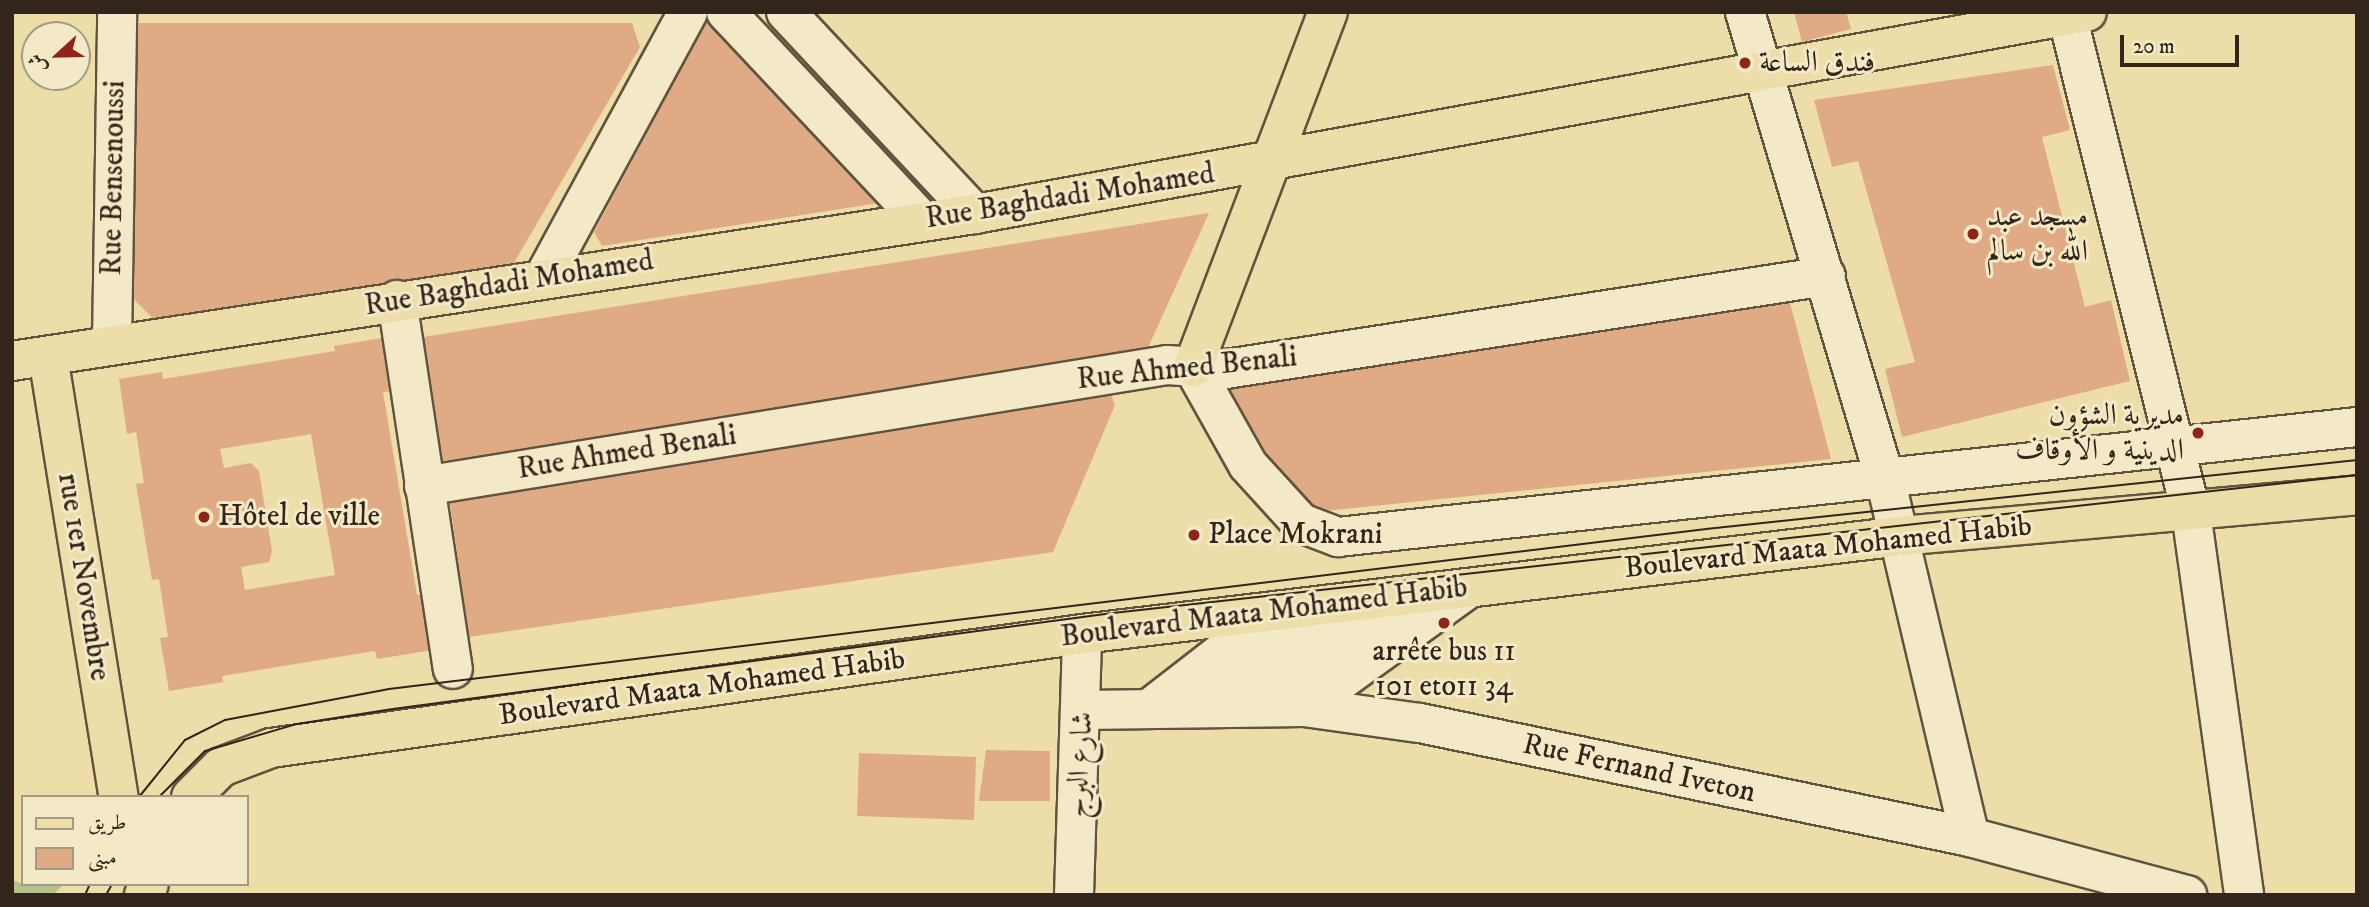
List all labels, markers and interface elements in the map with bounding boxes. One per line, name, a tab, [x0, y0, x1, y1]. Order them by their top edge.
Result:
north arrow	[21, 21, 91, 91]
scale bar	[2124, 21, 2243, 65]
text: 20 m	[2133, 34, 2175, 60]
place label: فندق الساعة	[1759, 45, 1875, 81]
text: ش	[24, 50, 52, 76]
marker: فندق الساعة	[1737, 55, 1753, 71]
street label: Rue Bensenoussi	[94, 80, 134, 276]
street label: Rue Baghdadi Mohamed	[923, 156, 1217, 238]
place label: مسجد عبد الله بن سالم	[1987, 199, 2088, 270]
marker: مسجد عبد الله بن سالم	[1965, 226, 1981, 242]
street label: Rue Baghdadi Mohamed	[362, 243, 656, 325]
street label: Rue Ahmed Benali	[1075, 340, 1299, 398]
place label: مديرية الشؤون الدينية و الأوقاف	[2015, 398, 2184, 468]
street label: Rue Ahmed Benali	[515, 418, 739, 488]
marker: مديرية الشؤون الدينية و الأوقاف	[2190, 425, 2206, 441]
street label: rue 1er Novembre	[49, 471, 117, 683]
place label: Hôtel de ville	[218, 499, 380, 535]
marker: Hôtel de ville	[196, 509, 212, 525]
street label: Boulevard Maata Mohamed Habib	[1623, 509, 2033, 587]
place label: Place Mokrani	[1208, 517, 1382, 553]
marker: Place Mokrani	[1186, 527, 1202, 543]
street label: Boulevard Maata Mohamed Habib	[1059, 570, 1469, 656]
marker: arrête bus 11 101 eto11 34	[1436, 615, 1452, 631]
place label: arrête bus 11 101 eto11 34	[1373, 634, 1515, 704]
street label: Boulevard Maata Mohamed Habib	[497, 642, 907, 734]
street label: شارع البرج	[1060, 711, 1102, 819]
street label: Rue Fernand Iveton	[1519, 727, 1759, 811]
legend	[21, 795, 248, 886]
text: طريق	[88, 810, 126, 836]
text: مبنى	[88, 845, 117, 871]

